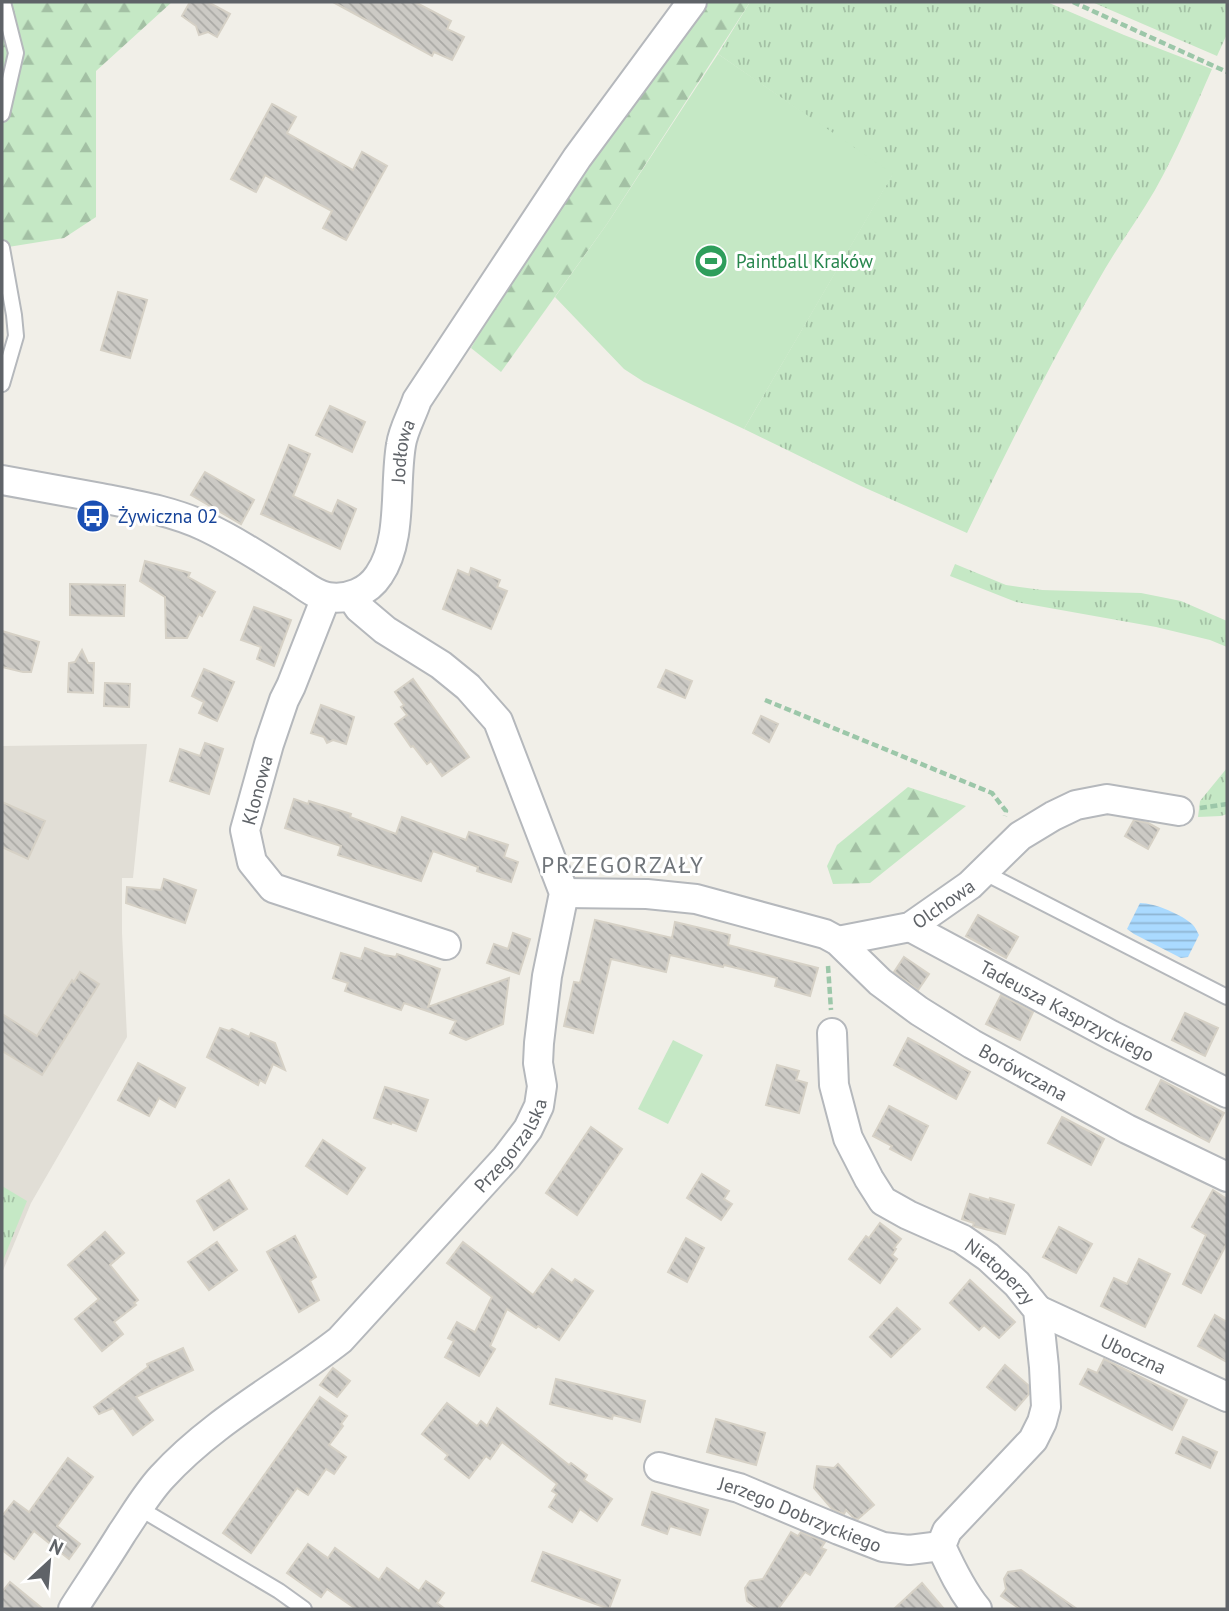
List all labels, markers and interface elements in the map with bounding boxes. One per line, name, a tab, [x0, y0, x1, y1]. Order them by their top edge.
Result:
sports icon: Paintball Kraków	[692, 242, 730, 280]
place label: Paintball Kraków	[736, 249, 873, 273]
street label: Jodłowa	[386, 415, 420, 485]
bus stop icon: Żywiczna 02	[74, 497, 112, 535]
place label: Żywiczna 02	[118, 504, 218, 528]
street label: Klonowa	[236, 753, 278, 827]
district label: PRZEGORZAŁY	[541, 850, 705, 879]
street label: Olchowa	[907, 874, 979, 934]
street label: Tadeusza Kasprzyckiego	[976, 955, 1158, 1067]
street label: Borówczana	[975, 1038, 1072, 1106]
street label: Przegorzalska	[469, 1097, 552, 1197]
street label: Nietoperzy	[960, 1233, 1041, 1309]
street label: Uboczna	[1097, 1328, 1170, 1379]
street label: Jerzego Dobrzyckiego	[715, 1471, 885, 1557]
north arrow	[14, 1527, 84, 1597]
text: N	[46, 1533, 67, 1560]

